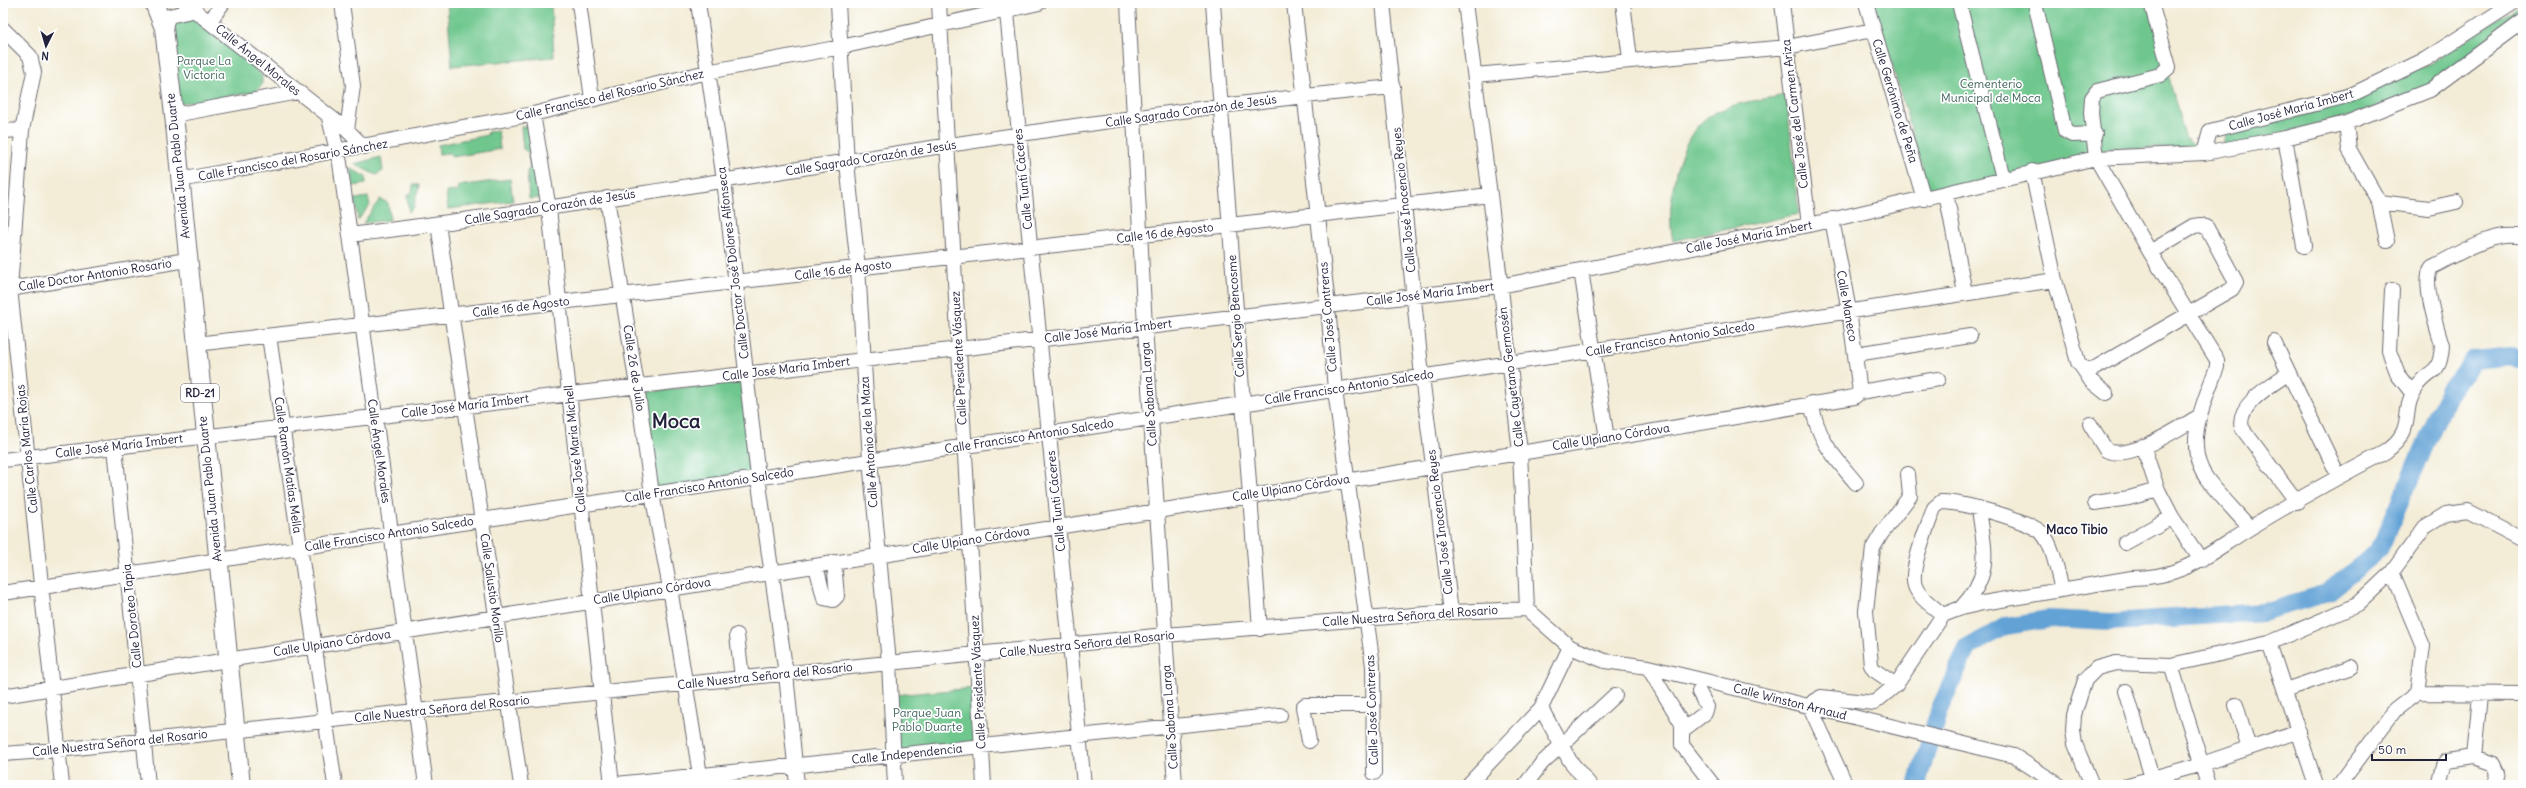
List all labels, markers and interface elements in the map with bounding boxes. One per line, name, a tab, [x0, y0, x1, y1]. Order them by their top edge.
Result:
street label: Calle Ángel Morales	[213, 21, 304, 99]
north arrow	[26, 26, 66, 66]
street label: Calle Gerónimo de Peña	[1869, 37, 1922, 165]
street label: Calle José del Carmen Ariza	[1778, 39, 1811, 189]
text: N	[41, 49, 50, 63]
park label: Parque La Victoria	[177, 53, 232, 82]
street label: Calle Francisco del Rosario Sánchez	[514, 65, 706, 123]
park label: Cementerio Municipal de Moca	[1941, 76, 2041, 105]
street label: Calle José María Imbert	[2227, 86, 2355, 133]
street label: Calle Sagrado Corazón de Jesús	[1104, 91, 1278, 130]
street label: Avenida Juan Pablo Duarte	[162, 93, 193, 240]
street label: Calle José Inocencio Reyes	[1388, 127, 1419, 273]
street label: Calle Tunti Cáceres	[1010, 128, 1035, 230]
street label: Calle Francisco del Rosario Sánchez	[197, 135, 389, 184]
street label: Calle Sagrado Corazón de Jesús	[784, 137, 957, 178]
street label: Calle Doctor José Dolores Alfonseca	[713, 166, 752, 360]
street label: Calle Sagrado Corazón de Jesús	[463, 186, 636, 227]
street label: Calle José María Imbert	[1684, 217, 1813, 256]
street label: Calle 16 de Agosto	[1116, 219, 1215, 246]
street label: Calle Sergio Bencosme	[1224, 254, 1247, 378]
street label: Calle Doctor Antonio Rosario	[17, 255, 173, 294]
street label: Calle 16 de Agosto	[794, 256, 893, 283]
street label: Calle José Contreras	[1315, 261, 1340, 373]
street label: Calle Maneco	[1834, 269, 1861, 343]
street label: Calle José María Imbert	[1365, 278, 1495, 309]
street label: Calle Presidente Vásquez	[947, 290, 970, 426]
street label: Calle 16 de Agosto	[472, 293, 571, 320]
street label: Calle Cayetano Germosén	[1494, 306, 1527, 448]
street label: Calle José María Imbert	[1043, 315, 1173, 346]
street label: Calle Francisco Antonio Salcedo	[1584, 318, 1756, 359]
street label: Calle 26 de Julio	[620, 324, 649, 412]
street label: Calle Sabana Larga	[1137, 341, 1160, 447]
street label: Calle José María Imbert	[721, 353, 851, 384]
street label: Calle Francisco Antonio Salcedo	[1263, 366, 1435, 407]
street label: Calle Antonio de la Maza	[856, 376, 881, 508]
street label: Calle Carlos María Rojas	[12, 384, 41, 514]
road number: RD-21	[181, 384, 219, 402]
street label: Calle José María Michell	[560, 385, 589, 513]
street label: Calle José María Imbert	[400, 390, 530, 421]
street label: Calle Ramón Matías Mella	[271, 396, 306, 534]
street label: Calle Ángel Morales	[365, 398, 394, 504]
district label: Moca	[652, 408, 701, 433]
street label: Calle Francisco Antonio Salcedo	[943, 415, 1115, 456]
street label: Avenida Juan Pablo Duarte	[194, 416, 225, 563]
street label: Calle Ulpiano Córdova	[1551, 420, 1671, 453]
street label: Calle José María Imbert	[54, 430, 184, 461]
street label: Calle José Inocencio Reyes	[1423, 449, 1456, 595]
street label: Calle Tunti Cáceres	[1043, 450, 1068, 552]
street label: Calle Francisco Antonio Salcedo	[623, 464, 795, 505]
street label: Calle Ulpiano Córdova	[1231, 471, 1351, 504]
street label: Calle Francisco Antonio Salcedo	[303, 513, 475, 554]
district label: Maco Tibio	[2046, 521, 2108, 538]
street label: Calle Ulpiano Córdova	[911, 523, 1031, 556]
street label: Calle Salustio Morillo	[477, 532, 508, 644]
street label: Calle Doroteo Tapia	[119, 563, 144, 669]
street label: Calle Ulpiano Córdova	[592, 574, 712, 607]
street label: Calle Nuestra Señora del Rosario	[1322, 602, 1499, 629]
street label: Calle Presidente Vásquez	[966, 614, 989, 750]
street label: Calle Ulpiano Córdova	[272, 626, 392, 659]
street label: Calle Nuestra Señora del Rosario	[999, 627, 1176, 660]
street label: Calle José Contreras	[1362, 655, 1381, 765]
street label: Calle Nuestra Señora del Rosario	[677, 659, 854, 692]
street label: Calle Sabana Larga	[1158, 664, 1181, 770]
street label: Calle Winston Arnaud	[1732, 680, 1848, 723]
street label: Calle Nuestra Señora del Rosario	[354, 692, 531, 725]
park label: Parque Juan Pablo Duarte	[892, 705, 962, 734]
street label: Calle Nuestra Señora del Rosario	[32, 726, 209, 759]
scale bar	[2372, 736, 2446, 762]
street label: Calle Independencia	[851, 740, 963, 767]
text: 50 m	[2378, 742, 2407, 757]

